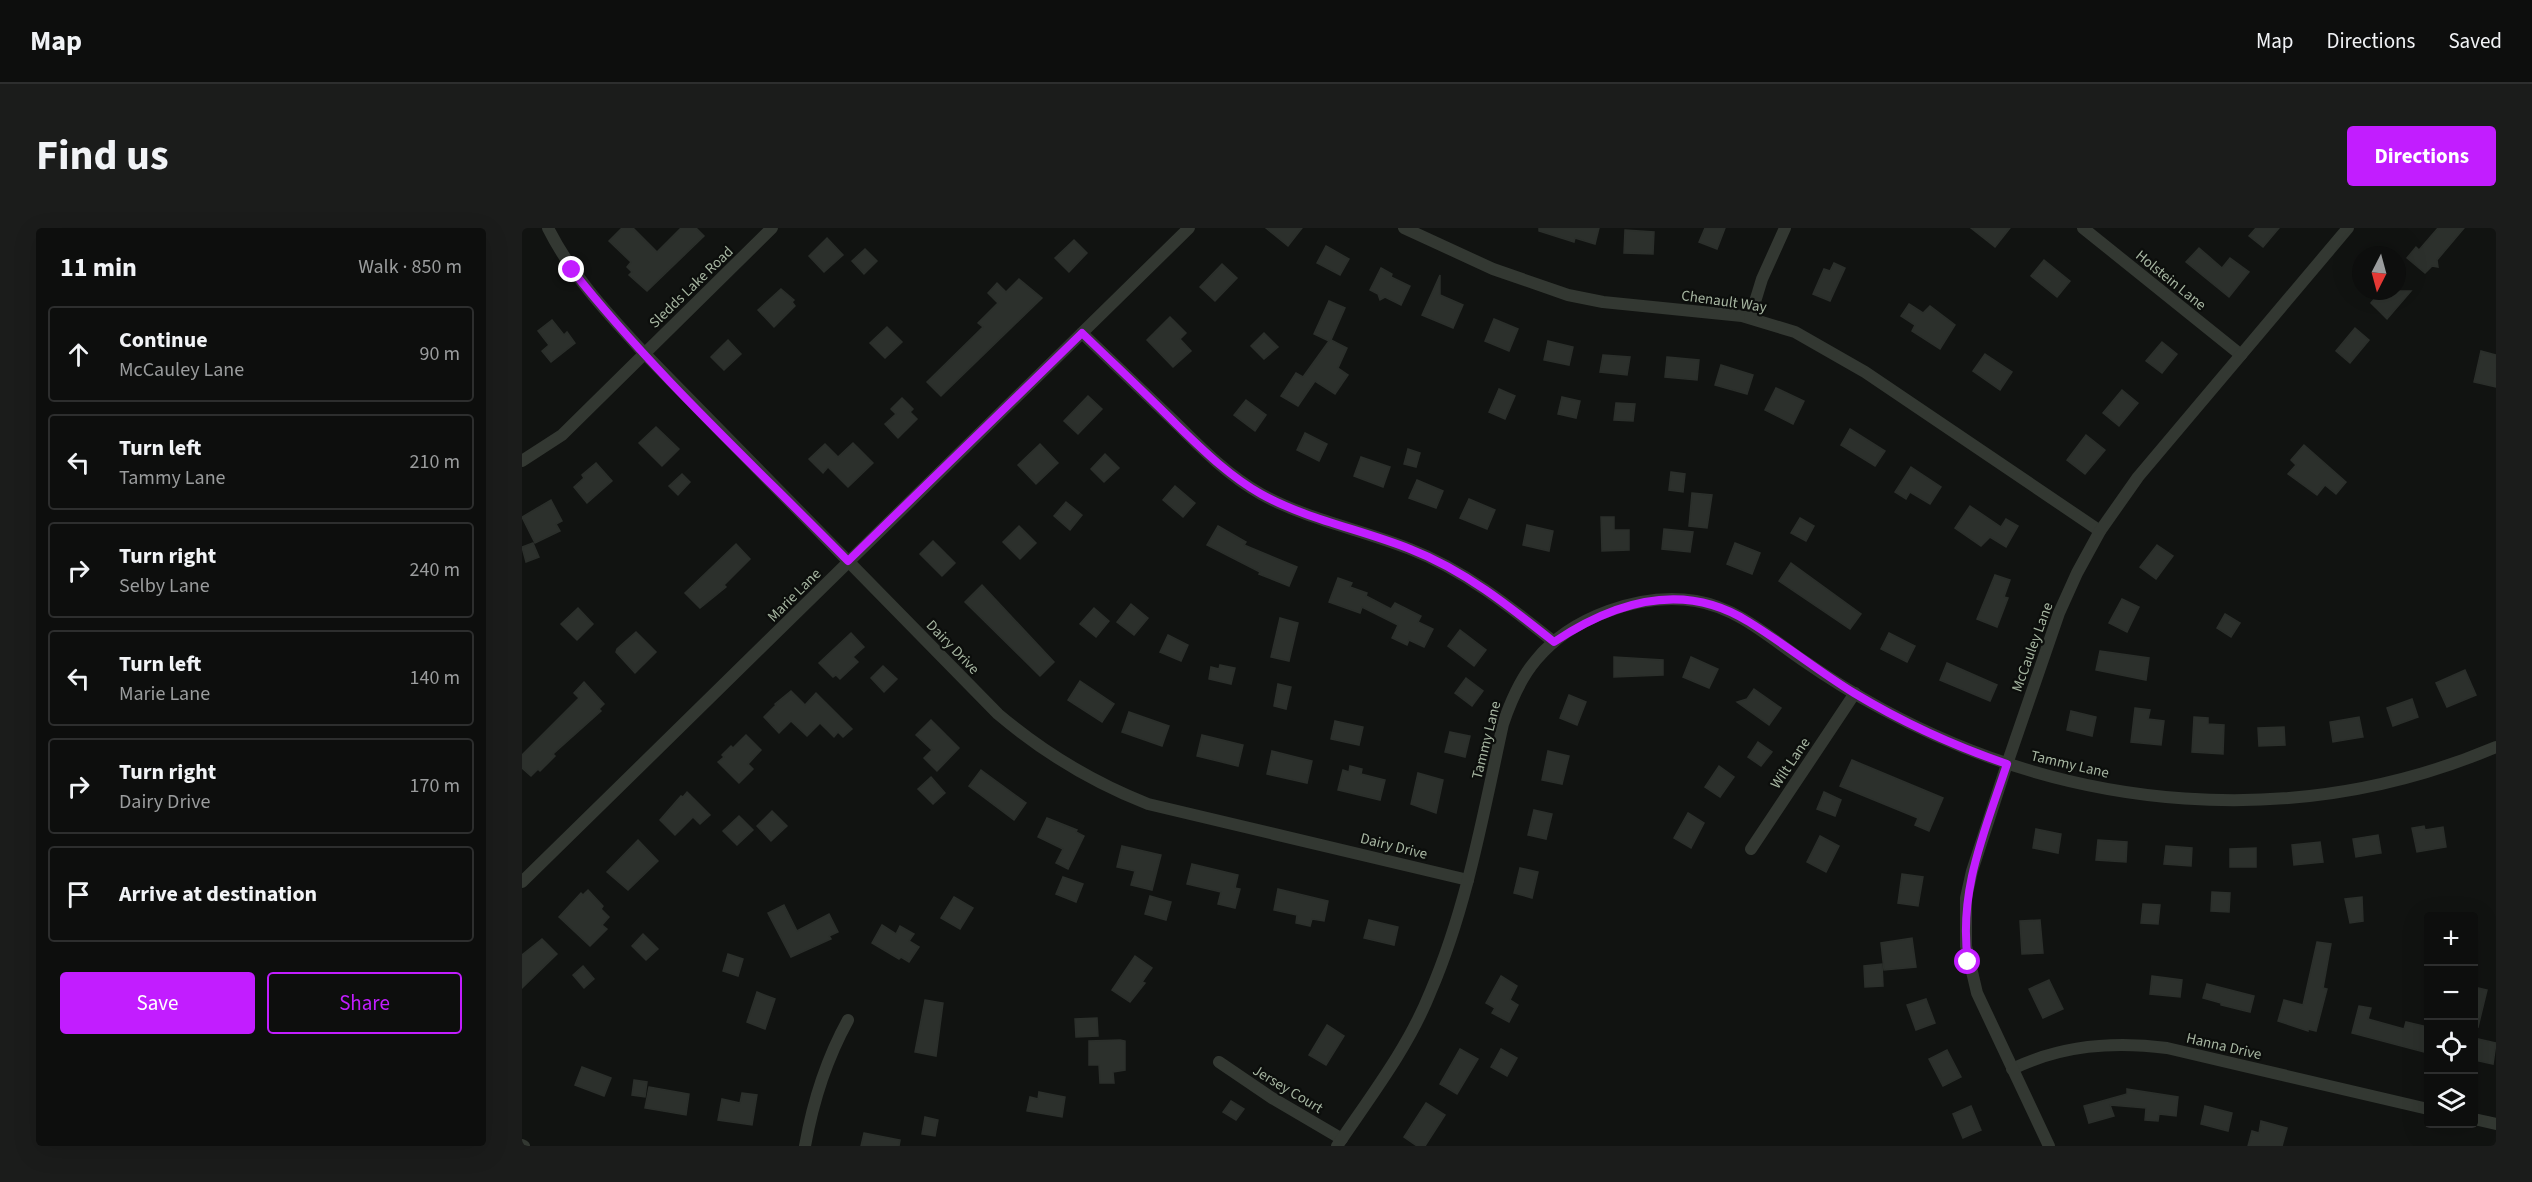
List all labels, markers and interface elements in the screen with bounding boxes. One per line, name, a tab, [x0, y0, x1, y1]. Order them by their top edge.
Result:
text: Map	[30, 21, 82, 61]
text: Map	[2256, 26, 2294, 56]
text: Directions	[2327, 26, 2415, 56]
text: Saved	[2448, 26, 2502, 56]
text: Find us	[36, 126, 169, 186]
button: Directions	[2347, 126, 2496, 186]
street label: Sledds Lake Road	[645, 242, 738, 333]
street label: Holstein Lane	[2131, 245, 2210, 315]
north arrow	[2352, 246, 2406, 300]
text: 11 min	[60, 249, 137, 286]
text: Walk · 850 m	[358, 253, 462, 281]
route end	[558, 256, 584, 282]
street label: Chenault Way	[1680, 285, 1768, 318]
text: Continue	[119, 324, 208, 356]
icon: ahead	[62, 338, 95, 371]
text: 90 m	[420, 340, 460, 368]
text: McCauley Lane	[119, 356, 244, 384]
text: Turn left	[119, 432, 201, 464]
icon: left	[62, 446, 95, 479]
text: 210 m	[410, 448, 460, 476]
text: Tammy Lane	[119, 464, 226, 492]
text: Turn right	[119, 540, 216, 572]
icon: right	[62, 554, 95, 587]
text: 240 m	[410, 556, 460, 584]
street label: Marie Lane	[763, 564, 826, 627]
text: Selby Lane	[119, 572, 210, 600]
street label: McCauley Lane	[2007, 599, 2058, 695]
street label: Dairy Drive	[921, 615, 984, 679]
text: Turn left	[119, 648, 201, 680]
icon: left	[62, 662, 95, 695]
text: 140 m	[410, 664, 460, 692]
text: Marie Lane	[119, 680, 210, 708]
street label: Tammy Lane	[1467, 699, 1506, 781]
street label: Wilt Lane	[1766, 733, 1815, 793]
street label: Tammy Lane	[2029, 745, 2111, 784]
text: Turn right	[119, 756, 216, 788]
icon: right	[62, 770, 95, 803]
text: 170 m	[410, 772, 460, 800]
text: Dairy Drive	[119, 788, 210, 816]
street label: Dairy Drive	[1358, 828, 1430, 865]
icon: arrive	[62, 878, 95, 911]
text: Arrive at destination	[119, 878, 317, 910]
map controls	[2424, 912, 2478, 1128]
button: +	[2424, 912, 2478, 966]
route start	[1954, 948, 1980, 974]
button: −	[2424, 966, 2478, 1020]
button: Save	[60, 972, 255, 1034]
button: Share	[267, 972, 462, 1034]
button: locate	[2424, 1020, 2478, 1074]
street label: Hanna Drive	[2184, 1028, 2264, 1065]
street label: Jersey Court	[1249, 1060, 1327, 1119]
button: layers	[2424, 1074, 2478, 1128]

